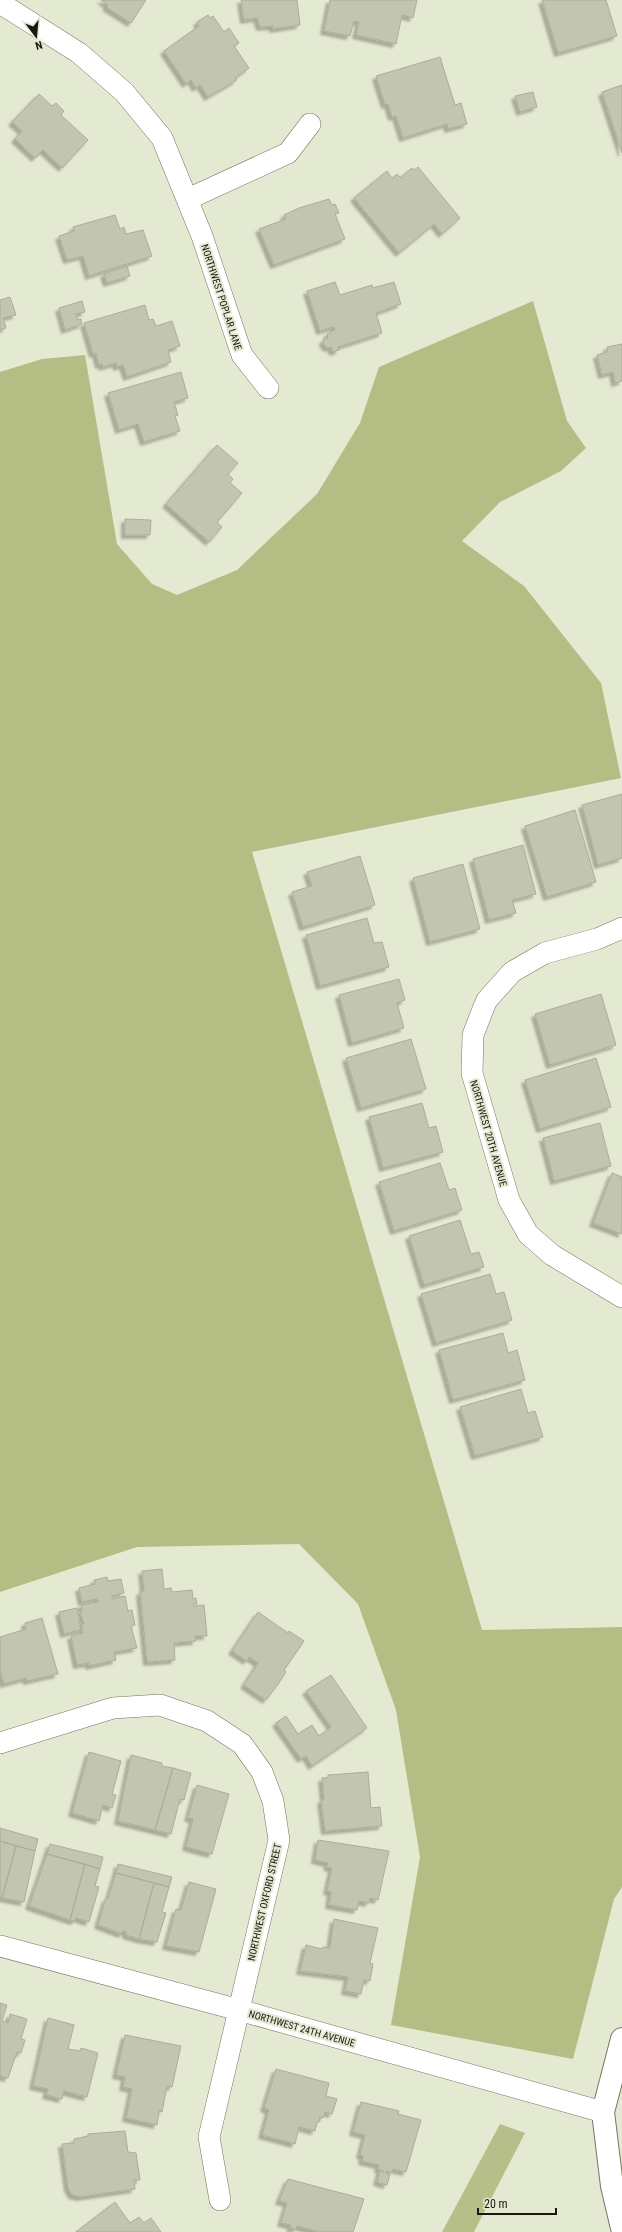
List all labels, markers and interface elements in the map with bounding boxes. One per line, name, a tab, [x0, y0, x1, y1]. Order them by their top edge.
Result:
north arrow	[16, 16, 56, 56]
text: N	[33, 38, 44, 52]
street label: NORTHWEST POPLAR LANE	[199, 243, 244, 352]
street label: NORTHWEST 20TH AVENUE	[468, 1079, 509, 1187]
street label: NORTHWEST OXFORD STREET	[246, 1842, 283, 1962]
street label: NORTHWEST 24TH AVENUE	[248, 2008, 356, 2049]
scale bar	[478, 2190, 556, 2216]
text: 20 m	[484, 2197, 508, 2211]

